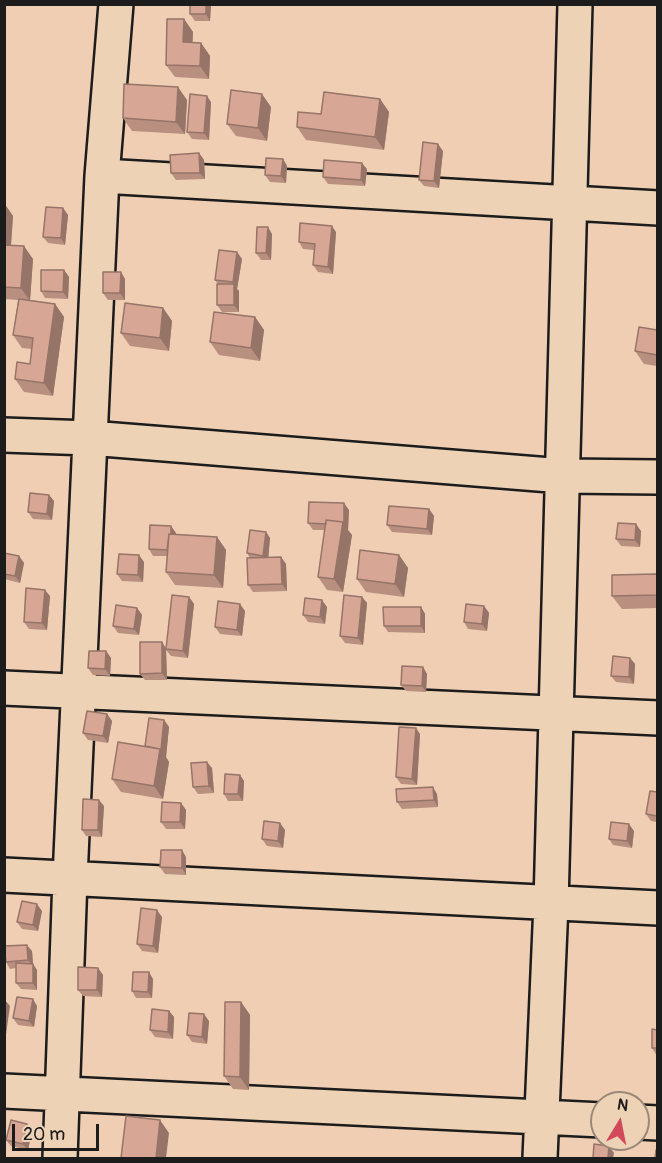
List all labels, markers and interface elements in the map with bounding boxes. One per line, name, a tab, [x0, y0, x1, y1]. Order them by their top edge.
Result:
north arrow	[590, 1091, 650, 1151]
text: N	[616, 1094, 630, 1116]
scale bar	[15, 1112, 102, 1150]
text: 20 m	[23, 1123, 65, 1146]

